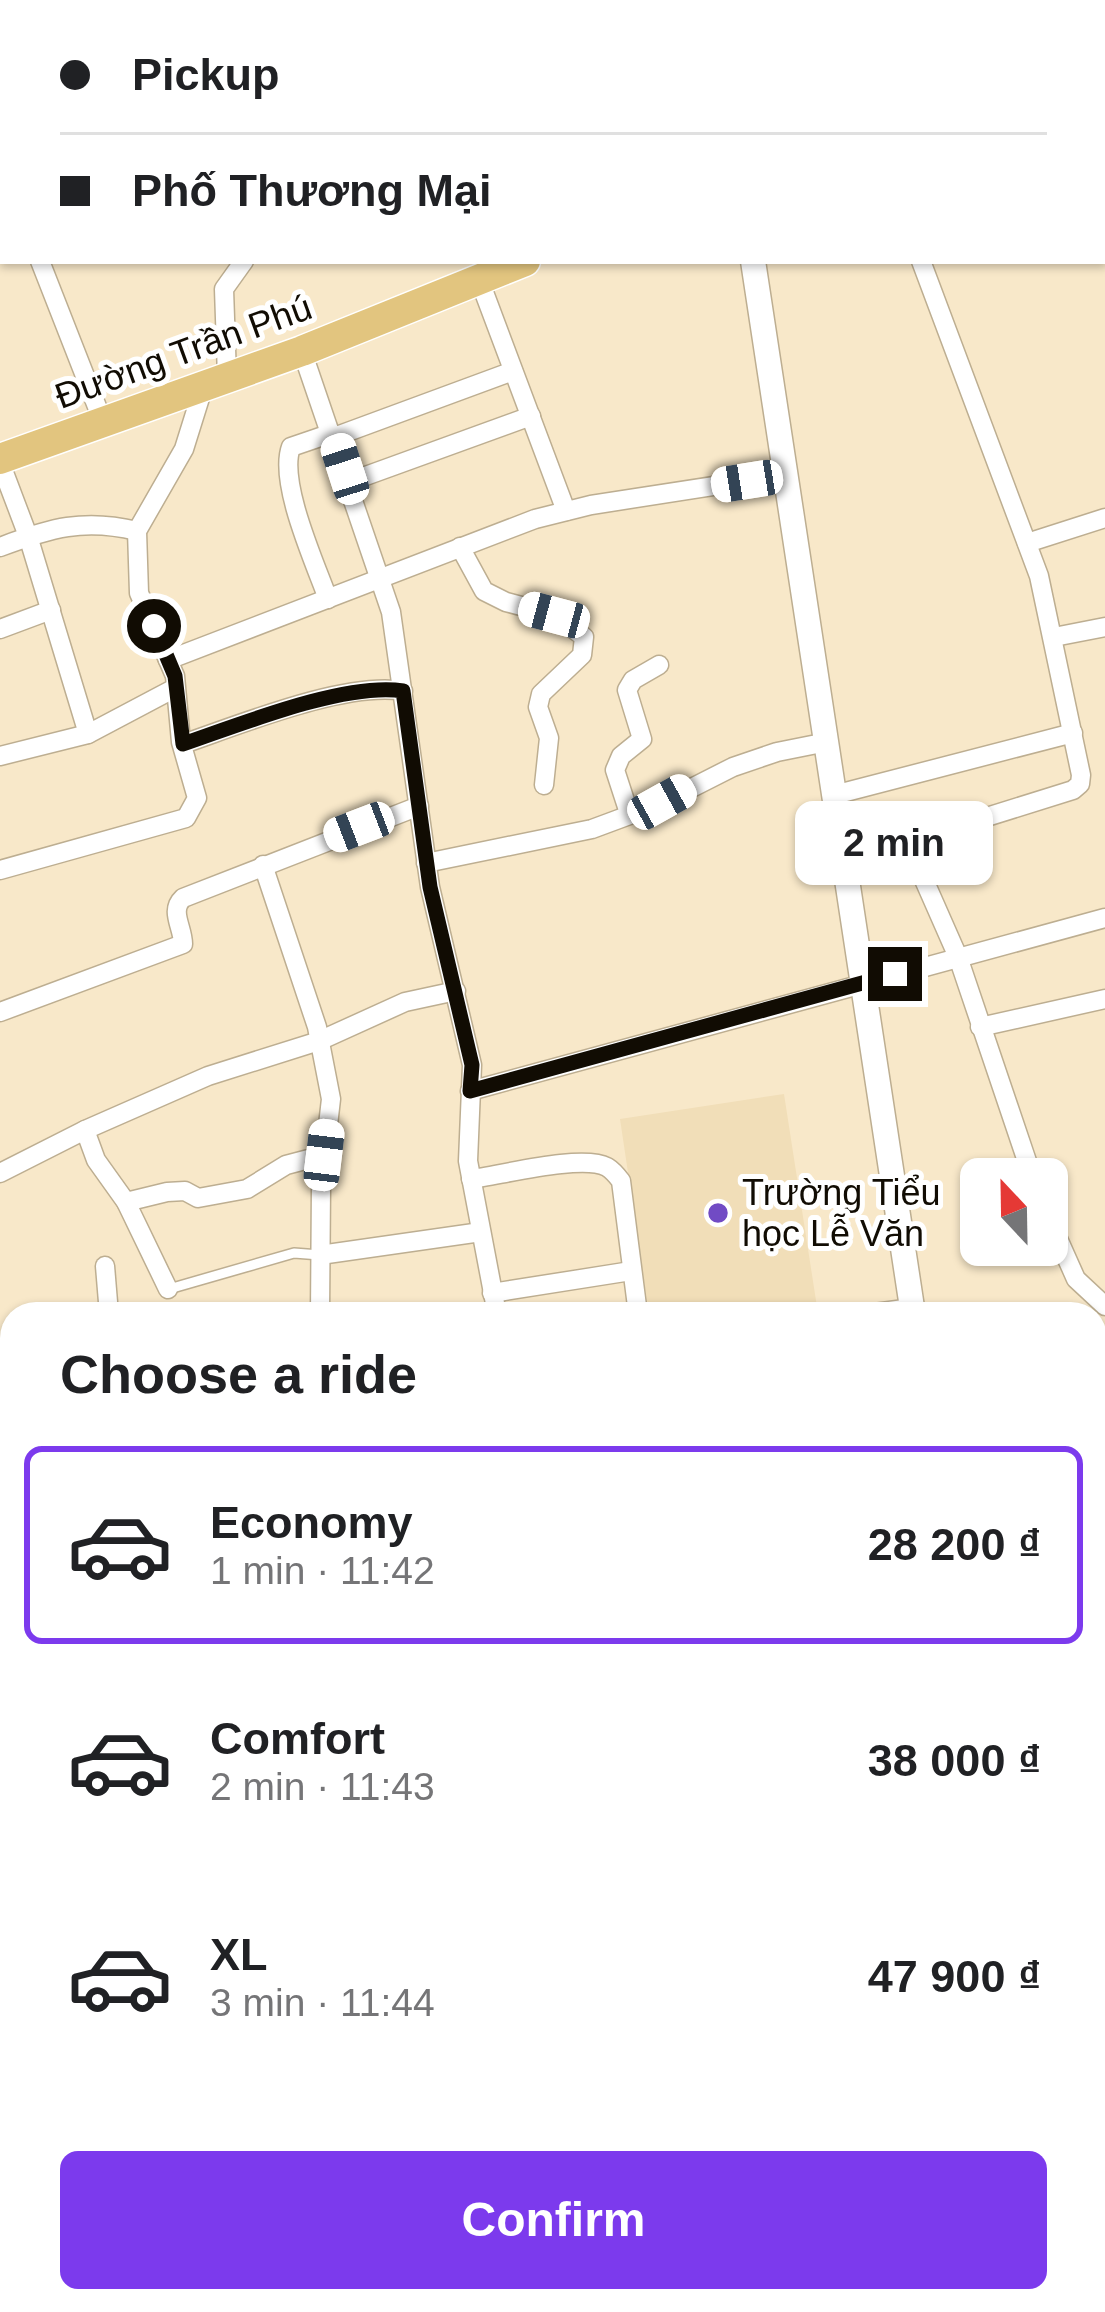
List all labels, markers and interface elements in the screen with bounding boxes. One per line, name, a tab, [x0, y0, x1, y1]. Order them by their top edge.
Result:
text: Pickup	[132, 49, 280, 100]
text: Phố Thương Mại	[132, 165, 492, 216]
street label: Đường Trần Phú	[49, 286, 317, 417]
car	[317, 429, 373, 509]
car	[709, 458, 785, 504]
car	[515, 588, 593, 642]
route start	[127, 599, 181, 653]
car	[622, 769, 702, 835]
car	[319, 797, 399, 857]
callout: 2 min	[796, 800, 994, 884]
text: 2 min	[843, 821, 945, 864]
route end	[868, 947, 922, 1001]
car	[302, 1117, 346, 1193]
north arrow	[960, 1158, 1068, 1266]
map controls	[960, 1158, 1068, 1266]
place label: Trường Tiểu học Lễ Văn	[742, 1172, 940, 1254]
marker: Trường Tiểu học Lễ Văn	[705, 1200, 731, 1226]
text: Choose a ride	[60, 1344, 417, 1404]
icon: car	[66, 1491, 174, 1599]
text: Economy	[210, 1497, 413, 1548]
text: 28 200 ₫	[868, 1519, 1041, 1570]
text: 1 min · 11:42	[210, 1549, 435, 1592]
icon: car	[66, 1707, 174, 1815]
text: Comfort	[210, 1713, 385, 1764]
text: 38 000 ₫	[868, 1735, 1041, 1786]
text: 2 min · 11:43	[210, 1765, 435, 1808]
icon: car	[66, 1923, 174, 2031]
text: XL	[210, 1929, 268, 1980]
text: 47 900 ₫	[868, 1951, 1041, 2002]
text: 3 min · 11:44	[210, 1981, 435, 2024]
button: Confirm	[60, 2151, 1047, 2289]

